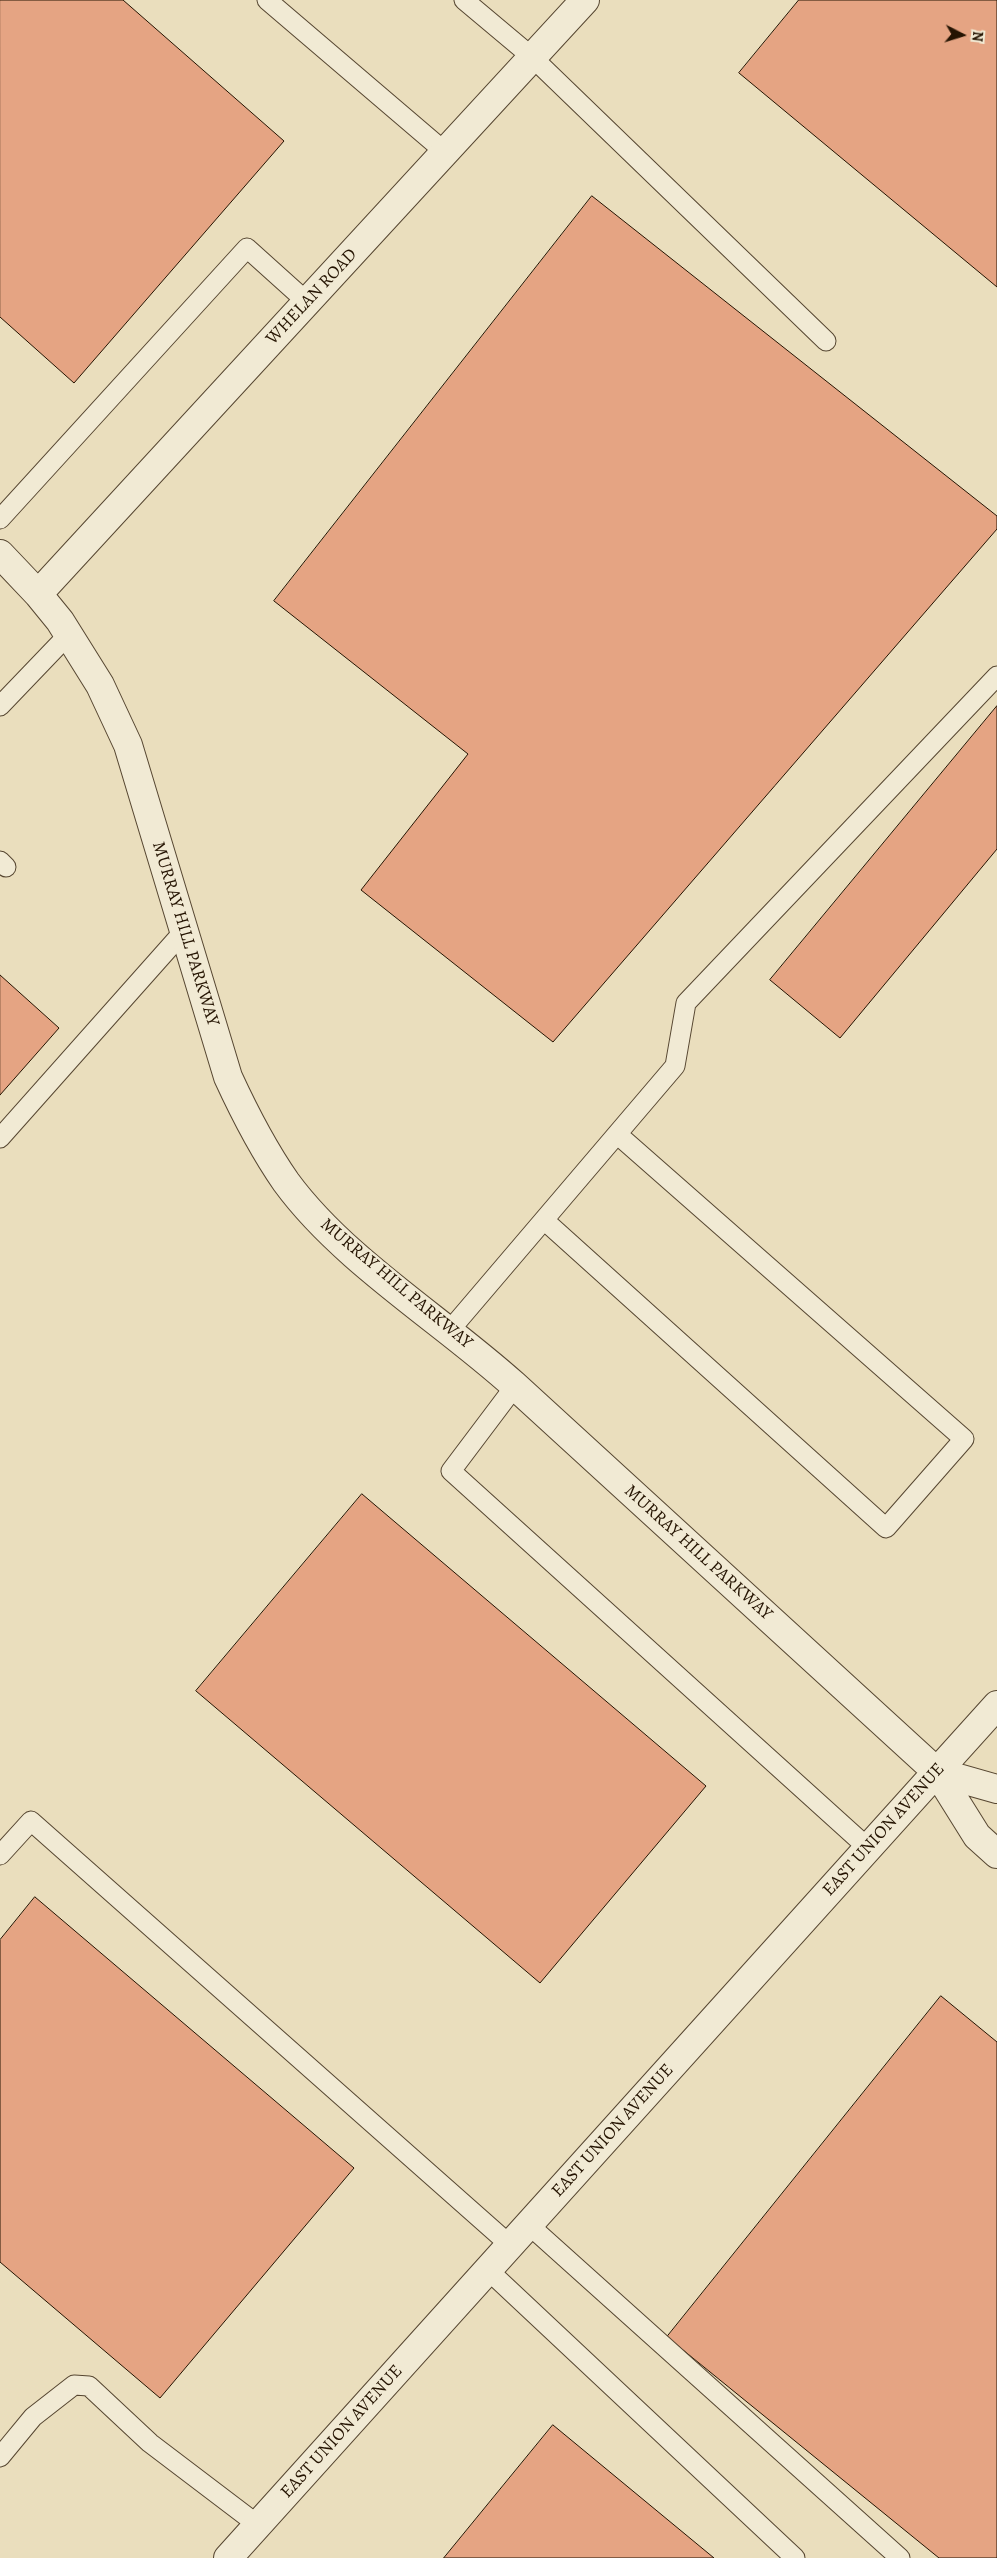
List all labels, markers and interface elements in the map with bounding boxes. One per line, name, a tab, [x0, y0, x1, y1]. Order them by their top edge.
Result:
north arrow	[937, 10, 987, 60]
text: N	[968, 30, 987, 42]
street label: WHELAN ROAD	[262, 244, 362, 350]
street label: MURRAY HILL PARKWAY	[147, 839, 223, 1029]
street label: MURRAY HILL PARKWAY	[316, 1214, 476, 1354]
street label: MURRAY HILL PARKWAY	[619, 1481, 777, 1625]
street label: EAST UNION AVENUE	[818, 1759, 950, 1901]
street label: EAST UNION AVENUE	[547, 2060, 679, 2202]
street label: EAST UNION AVENUE	[276, 2361, 408, 2503]

